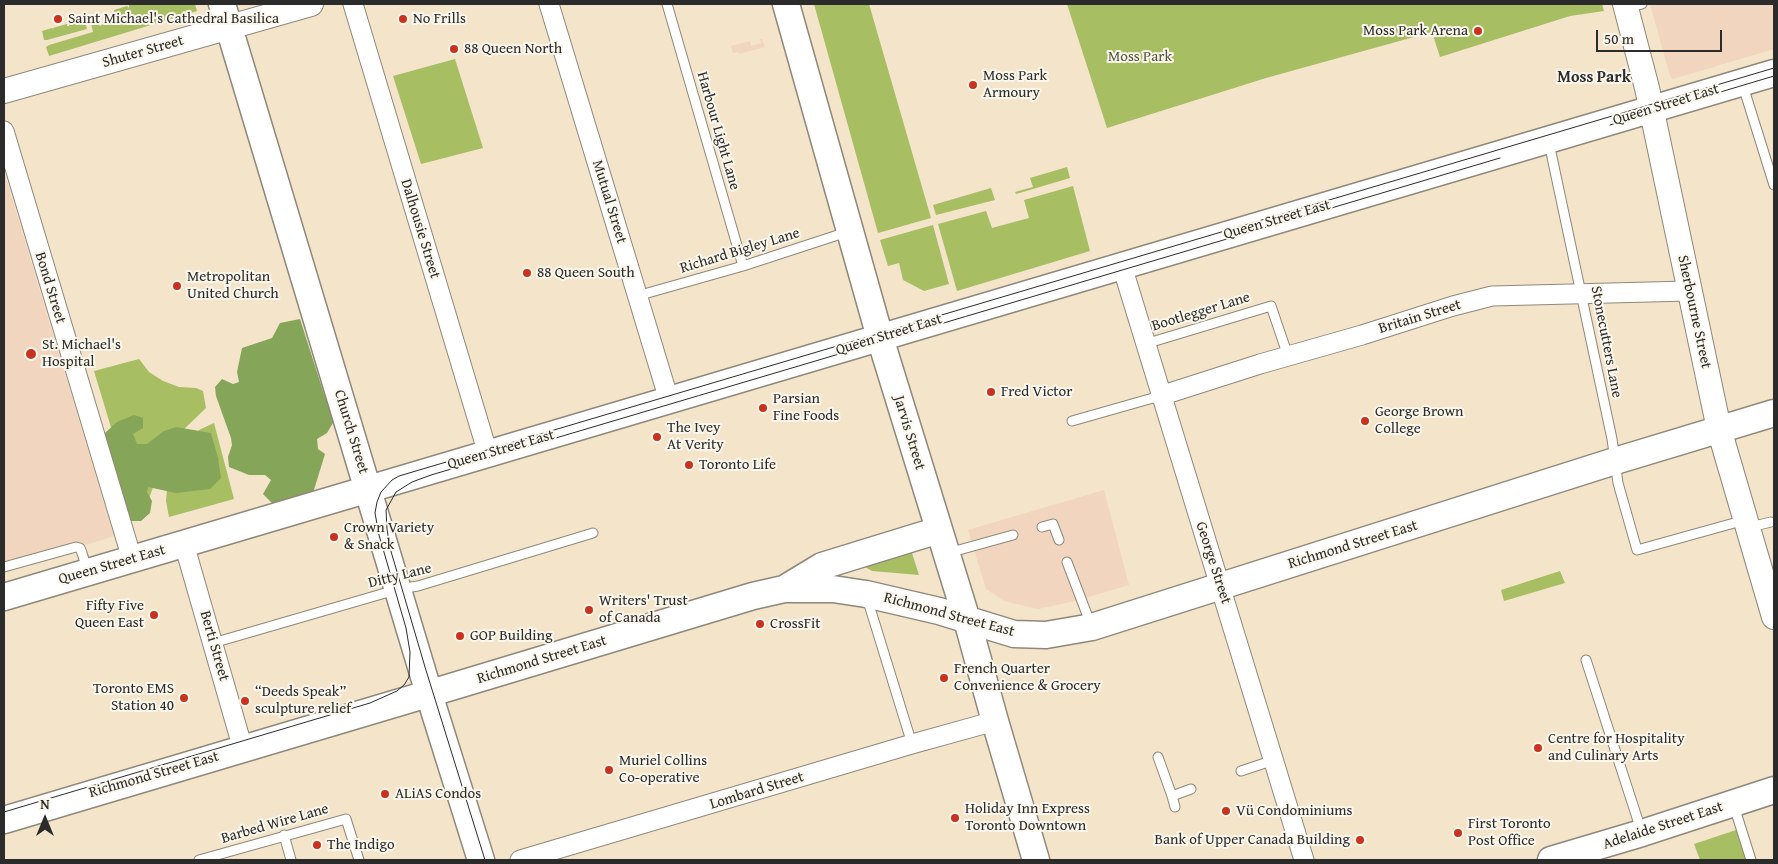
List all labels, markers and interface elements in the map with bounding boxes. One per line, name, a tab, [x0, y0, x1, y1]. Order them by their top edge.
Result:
place label: Saint Michael's Cathedral Basilica	[68, 10, 279, 28]
place label: No Frills	[413, 10, 466, 28]
marker: Saint Michael's Cathedral Basilica	[52, 13, 64, 25]
marker: No Frills	[397, 13, 409, 25]
scale bar	[1598, 20, 1724, 52]
place label: Moss Park Arena	[1363, 22, 1468, 40]
marker: Moss Park Arena	[1472, 25, 1484, 37]
text: 50 m	[1604, 28, 1634, 49]
street label: Shuter Street	[100, 32, 186, 72]
place label: 88 Queen North	[464, 40, 562, 58]
marker: 88 Queen North	[448, 43, 460, 55]
park label: Moss Park	[1108, 48, 1172, 66]
place label: Moss Park Armoury	[983, 67, 1047, 102]
district label: Moss Park	[1557, 68, 1631, 88]
street label: Harbour Light Lane	[693, 70, 743, 192]
marker: Moss Park Armoury	[967, 79, 979, 91]
street label: Queen Street East	[1611, 80, 1721, 130]
street label: Mutual Street	[588, 158, 630, 246]
street label: Dalhousie Street	[396, 177, 444, 281]
street label: Queen Street East	[1222, 196, 1332, 244]
street label: Richard Bigley Lane	[678, 224, 802, 278]
street label: Bond Street	[31, 250, 69, 326]
street label: Sherbourne Street	[1673, 254, 1715, 370]
place label: 88 Queen South	[537, 264, 635, 282]
marker: 88 Queen South	[521, 267, 533, 279]
place label: Metropolitan United Church	[187, 268, 279, 303]
marker: Metropolitan United Church	[171, 280, 183, 292]
street label: Stonecutters Lane	[1586, 285, 1626, 399]
street label: Bootlegger Lane	[1150, 289, 1252, 335]
street label: Britain Street	[1377, 296, 1463, 338]
street label: Queen Street East	[834, 310, 944, 360]
place label: St. Michael's Hospital	[42, 336, 121, 371]
marker: St. Michael's Hospital	[24, 347, 38, 361]
place label: Fred Victor	[1001, 383, 1072, 401]
marker: Fred Victor	[985, 386, 997, 398]
street label: Church Street	[330, 388, 372, 476]
place label: Parsian Fine Foods	[773, 390, 839, 425]
street label: Jarvis Street	[889, 394, 929, 472]
marker: Parsian Fine Foods	[757, 402, 769, 414]
place label: George Brown College	[1375, 403, 1463, 438]
marker: George Brown College	[1359, 415, 1371, 427]
place label: The Ivey At Verity	[667, 419, 724, 454]
street label: Queen Street East	[446, 426, 556, 474]
marker: The Ivey At Verity	[651, 431, 663, 443]
place label: Toronto Life	[699, 456, 776, 474]
marker: Toronto Life	[683, 459, 695, 471]
street label: Richmond Street East	[1286, 517, 1420, 573]
place label: Crown Variety & Snack	[344, 519, 434, 554]
street label: George Street	[1191, 520, 1235, 606]
marker: Crown Variety & Snack	[328, 531, 340, 543]
street label: Queen Street East	[57, 541, 167, 589]
street label: Ditty Lane	[367, 559, 433, 593]
street label: Richmond Street East	[882, 589, 1016, 641]
place label: Writers' Trust of Canada	[599, 592, 688, 627]
place label: Fifty Five Queen East	[75, 597, 144, 632]
marker: Writers' Trust of Canada	[583, 604, 595, 616]
marker: Fifty Five Queen East	[148, 609, 160, 621]
street label: Berti Street	[195, 609, 233, 683]
place label: CrossFit	[770, 615, 820, 633]
marker: CrossFit	[754, 618, 766, 630]
place label: GOP Building	[470, 627, 552, 645]
marker: GOP Building	[454, 630, 466, 642]
street label: Richmond Street East	[475, 632, 609, 688]
place label: French Quarter Convenience & Grocery	[954, 660, 1101, 695]
marker: French Quarter Convenience & Grocery	[938, 672, 950, 684]
place label: Toronto EMS Station 40	[93, 680, 174, 715]
place label: “Deeds Speak” sculpture relief	[255, 683, 351, 718]
marker: Toronto EMS Station 40	[178, 692, 190, 704]
marker: “Deeds Speak” sculpture relief	[239, 695, 251, 707]
place label: Centre for Hospitality and Culinary Arts	[1548, 730, 1685, 765]
marker: Centre for Hospitality and Culinary Arts	[1532, 742, 1544, 754]
street label: Richmond Street East	[87, 748, 221, 802]
place label: Muriel Collins Co-operative	[619, 752, 707, 787]
marker: Muriel Collins Co-operative	[603, 764, 615, 776]
street label: Lombard Street	[708, 768, 806, 814]
place label: ALiAS Condos	[395, 785, 481, 803]
marker: ALiAS Condos	[379, 788, 391, 800]
north arrow	[20, 794, 70, 844]
text: N	[40, 794, 50, 814]
street label: Adelaide Street East	[1601, 798, 1725, 854]
street label: Barbed Wire Lane	[219, 800, 331, 848]
place label: Holiday Inn Express Toronto Downtown	[965, 800, 1090, 835]
place label: Vü Condominiums	[1236, 802, 1353, 820]
marker: Vü Condominiums	[1220, 805, 1232, 817]
marker: Holiday Inn Express Toronto Downtown	[949, 812, 961, 824]
place label: First Toronto Post Office	[1468, 815, 1551, 850]
marker: First Toronto Post Office	[1452, 827, 1464, 839]
place label: Bank of Upper Canada Building	[1154, 831, 1350, 849]
marker: Bank of Upper Canada Building	[1354, 834, 1366, 846]
place label: The Indigo	[327, 836, 395, 854]
marker: The Indigo	[311, 839, 323, 851]

